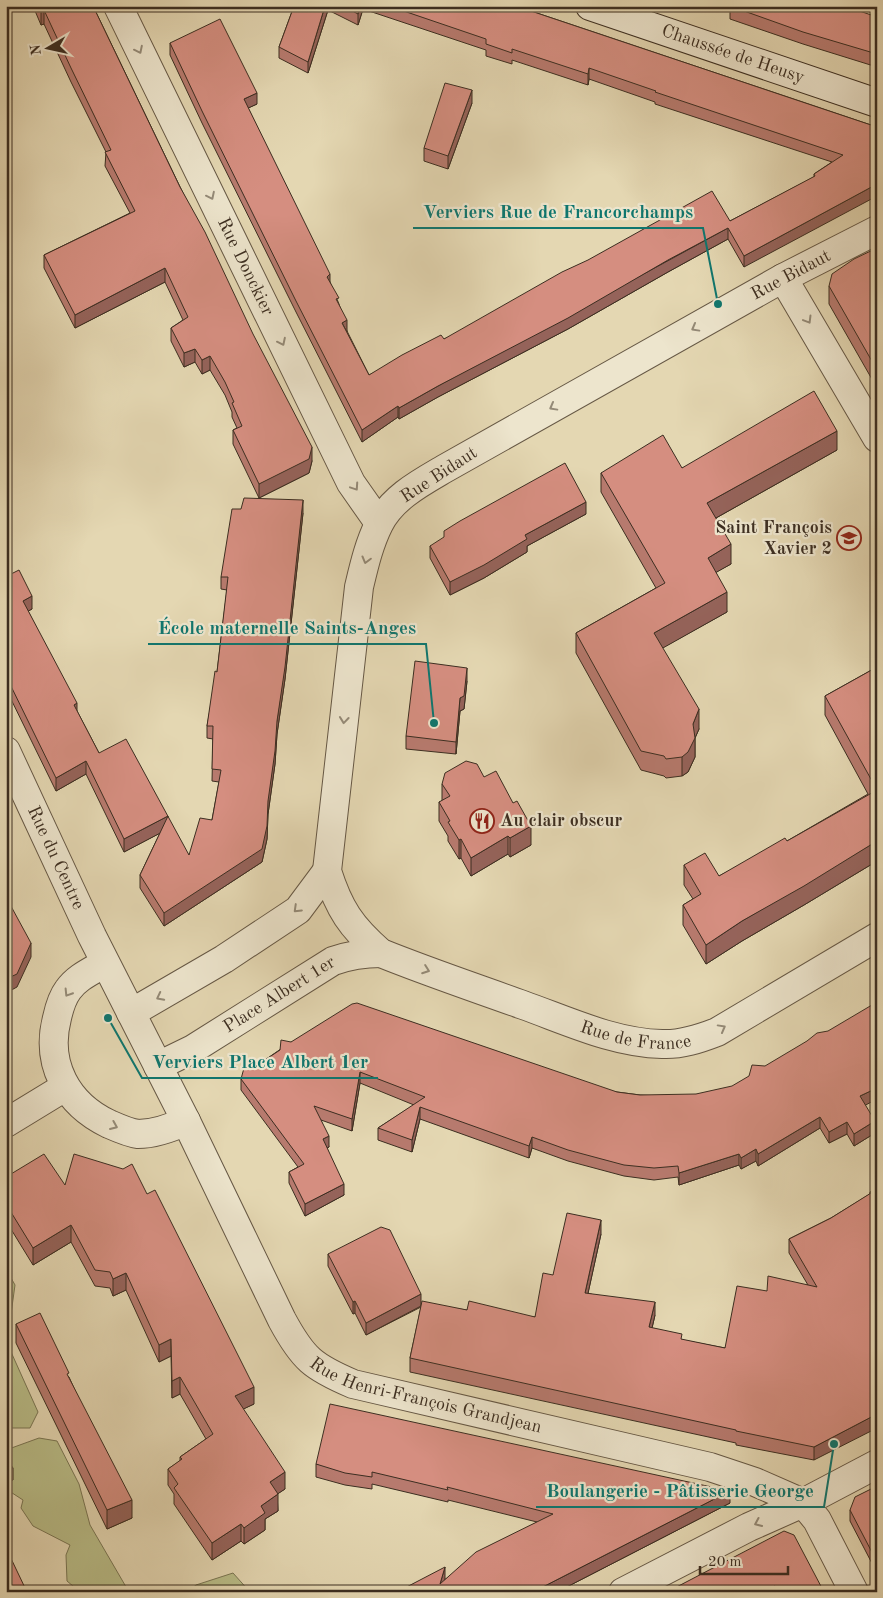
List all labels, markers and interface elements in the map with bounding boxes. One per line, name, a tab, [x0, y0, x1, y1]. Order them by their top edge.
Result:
north arrow	[22, 22, 72, 72]
street label: Chaussée de Heusy	[659, 22, 807, 87]
text: N	[28, 43, 44, 56]
one-way arrow	[133, 45, 143, 54]
one-way arrow	[205, 191, 215, 200]
callout: Verviers Rue de Francorchamps	[413, 194, 703, 228]
text: Verviers Rue de Francorchamps	[423, 204, 693, 223]
street label: Rue Donckier	[214, 215, 277, 319]
street label: Rue Bidaut	[748, 247, 834, 303]
one-way arrow	[802, 314, 812, 323]
one-way arrow	[691, 321, 700, 331]
one-way arrow	[276, 337, 286, 346]
one-way arrow	[550, 401, 559, 411]
street label: Rue Bidaut	[397, 444, 481, 506]
one-way arrow	[349, 482, 358, 491]
place label: Saint François Xavier 2	[715, 519, 832, 558]
school or university icon: Saint François Xavier 2	[836, 525, 862, 551]
one-way arrow	[361, 555, 372, 564]
callout: École maternelle Saints-Anges	[148, 610, 426, 644]
text: École maternelle Saints-Anges	[158, 616, 416, 639]
one-way arrow	[339, 717, 350, 725]
street label: Rue du Centre	[24, 803, 88, 913]
restaurant icon: Au clair obscur	[469, 808, 495, 834]
place label: Au clair obscur	[500, 812, 622, 830]
one-way arrow	[294, 903, 303, 912]
street label: Place Albert 1er	[220, 953, 339, 1036]
one-way arrow	[422, 964, 430, 974]
one-way arrow	[64, 987, 74, 996]
one-way arrow	[157, 991, 166, 1001]
street label: Rue de France	[578, 1018, 693, 1053]
one-way arrow	[717, 1024, 726, 1034]
callout: Verviers Place Albert 1er	[142, 1044, 378, 1078]
text: Verviers Place Albert 1er	[152, 1054, 368, 1073]
one-way arrow	[109, 1120, 118, 1130]
street label: Rue Henri-François Grandjean	[306, 1354, 544, 1437]
callout: Boulangerie - Pâtisserie George	[536, 1473, 824, 1507]
text: Boulangerie - Pâtisserie George	[546, 1483, 814, 1502]
one-way arrow	[754, 1517, 763, 1528]
scale bar	[700, 1543, 788, 1575]
text: 20 m	[708, 1555, 742, 1570]

